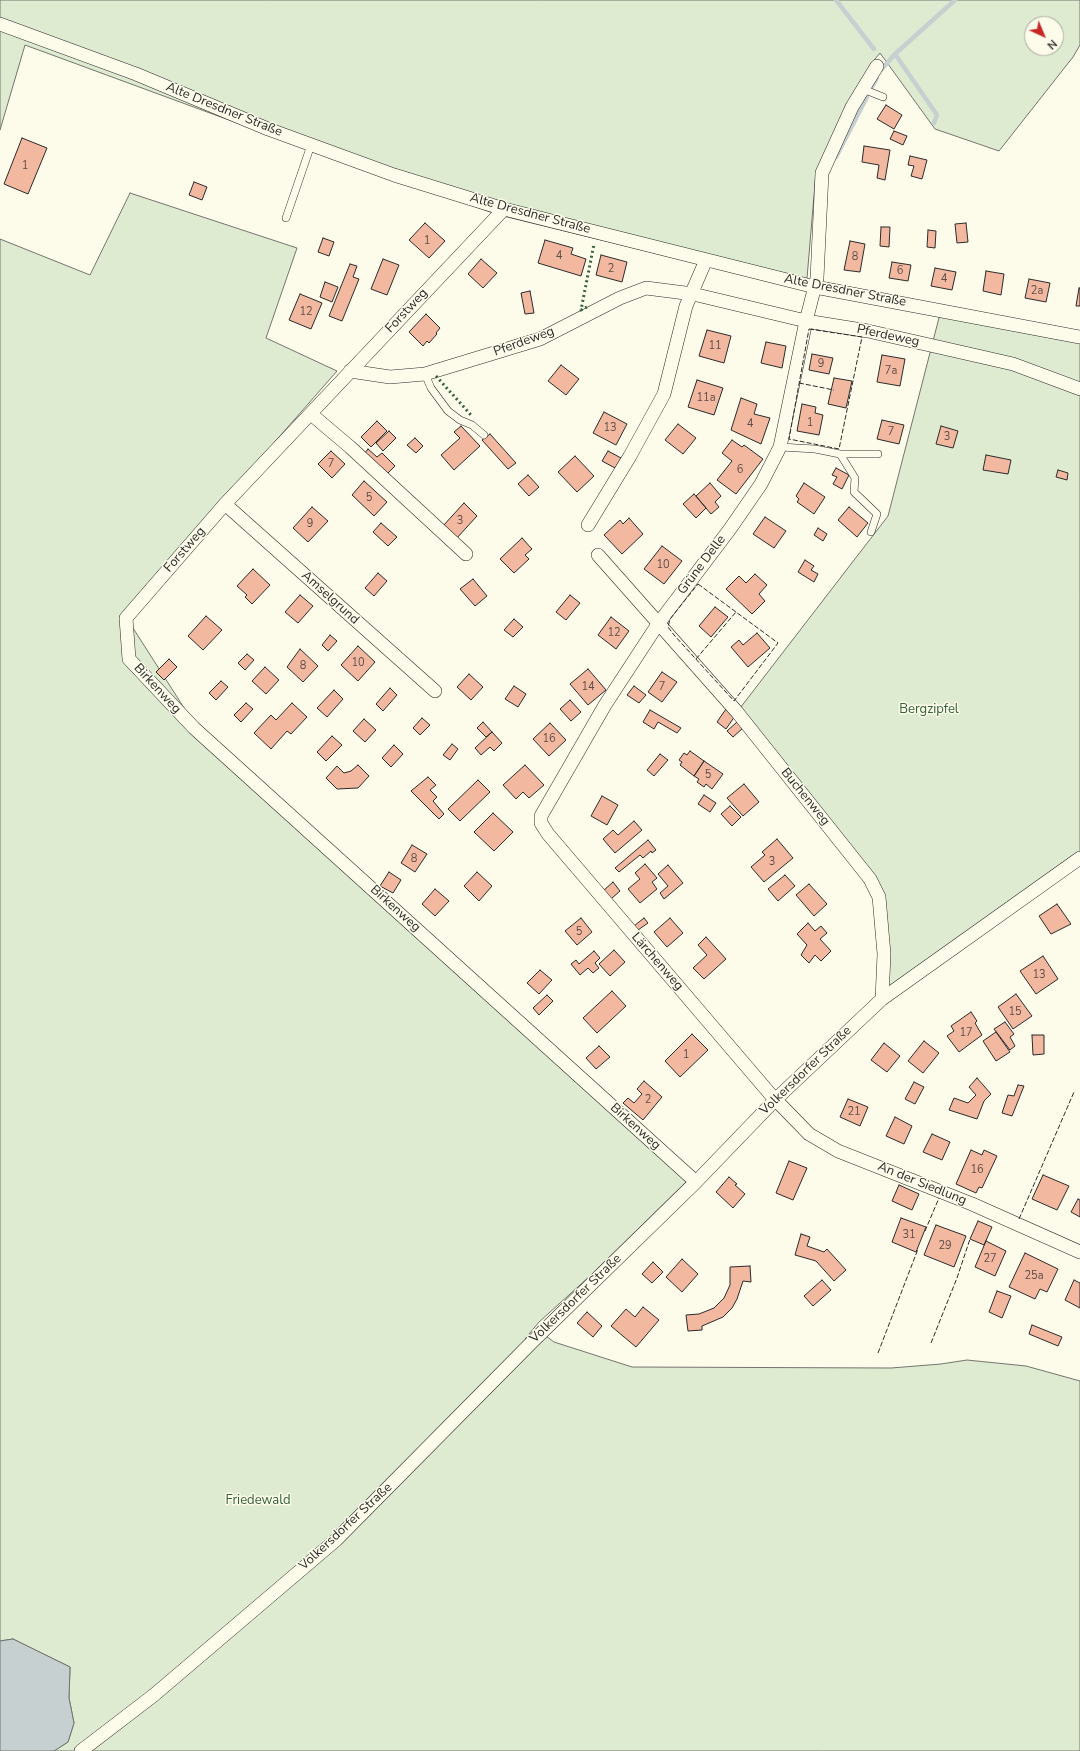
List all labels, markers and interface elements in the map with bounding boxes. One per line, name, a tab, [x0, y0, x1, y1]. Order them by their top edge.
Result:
north arrow	[1024, 16, 1064, 56]
text: N	[1044, 36, 1060, 53]
street label: Alte Dresdner Straße	[164, 80, 284, 140]
house number: 1	[22, 159, 28, 173]
street label: Alte Dresdner Straße	[468, 190, 592, 238]
house number: 1	[424, 234, 430, 248]
house number: 4	[556, 249, 562, 263]
house number: 8	[852, 250, 858, 264]
house number: 2	[608, 262, 614, 276]
house number: 6	[897, 264, 903, 278]
street label: Alte Dresdner Straße	[783, 272, 907, 310]
house number: 4	[941, 272, 947, 286]
house number: 2a	[1031, 284, 1043, 298]
street label: Forstweg	[383, 286, 431, 336]
house number: 12	[299, 305, 313, 319]
street label: Pferdeweg	[855, 322, 921, 350]
street label: Pferdeweg	[491, 324, 557, 360]
house number: 11	[708, 339, 722, 353]
house number: 9	[818, 357, 824, 371]
house number: 7a	[885, 364, 897, 378]
house number: 11a	[696, 391, 716, 405]
house number: 1	[807, 416, 813, 430]
house number: 4	[747, 417, 753, 431]
house number: 13	[603, 421, 617, 435]
house number: 7	[888, 425, 894, 439]
house number: 3	[944, 430, 950, 444]
house number: 7	[328, 457, 334, 471]
house number: 6	[737, 463, 743, 477]
house number: 5	[366, 491, 372, 505]
house number: 3	[457, 514, 463, 528]
house number: 9	[307, 517, 313, 531]
street label: Forstweg	[161, 524, 209, 576]
street label: Grüne Delle	[675, 532, 729, 598]
house number: 10	[656, 558, 670, 572]
street label: Amselgrund	[298, 568, 362, 628]
house number: 12	[607, 626, 621, 640]
house number: 10	[351, 656, 365, 670]
house number: 8	[300, 659, 306, 673]
street label: Birkenweg	[130, 661, 184, 717]
house number: 14	[581, 680, 595, 694]
house number: 7	[659, 680, 665, 694]
park label: Bergzipfel	[899, 702, 959, 718]
house number: 16	[542, 732, 556, 746]
street label: Buchenweg	[777, 765, 833, 829]
house number: 5	[705, 768, 711, 782]
house number: 8	[411, 852, 417, 866]
house number: 3	[769, 855, 775, 869]
street label: Birkenweg	[367, 882, 423, 936]
house number: 5	[576, 925, 582, 939]
street label: Lärchenweg	[628, 930, 686, 994]
house number: 13	[1032, 968, 1046, 982]
house number: 15	[1008, 1005, 1022, 1019]
street label: Volkersdorfer Straße	[757, 1023, 855, 1119]
house number: 17	[959, 1026, 973, 1040]
house number: 1	[683, 1048, 689, 1062]
house number: 2	[645, 1093, 651, 1107]
street label: Birkenweg	[607, 1100, 663, 1154]
house number: 21	[847, 1105, 861, 1119]
street label: An der Siedlung	[875, 1159, 969, 1209]
house number: 16	[970, 1163, 984, 1177]
house number: 31	[902, 1228, 916, 1242]
house number: 29	[938, 1239, 952, 1253]
street label: Volkersdorfer Straße	[527, 1251, 625, 1347]
house number: 27	[983, 1252, 997, 1266]
house number: 25a	[1024, 1269, 1044, 1283]
street label: Volkersdorfer Straße	[296, 1480, 396, 1574]
park label: Friedewald	[225, 1493, 291, 1509]

